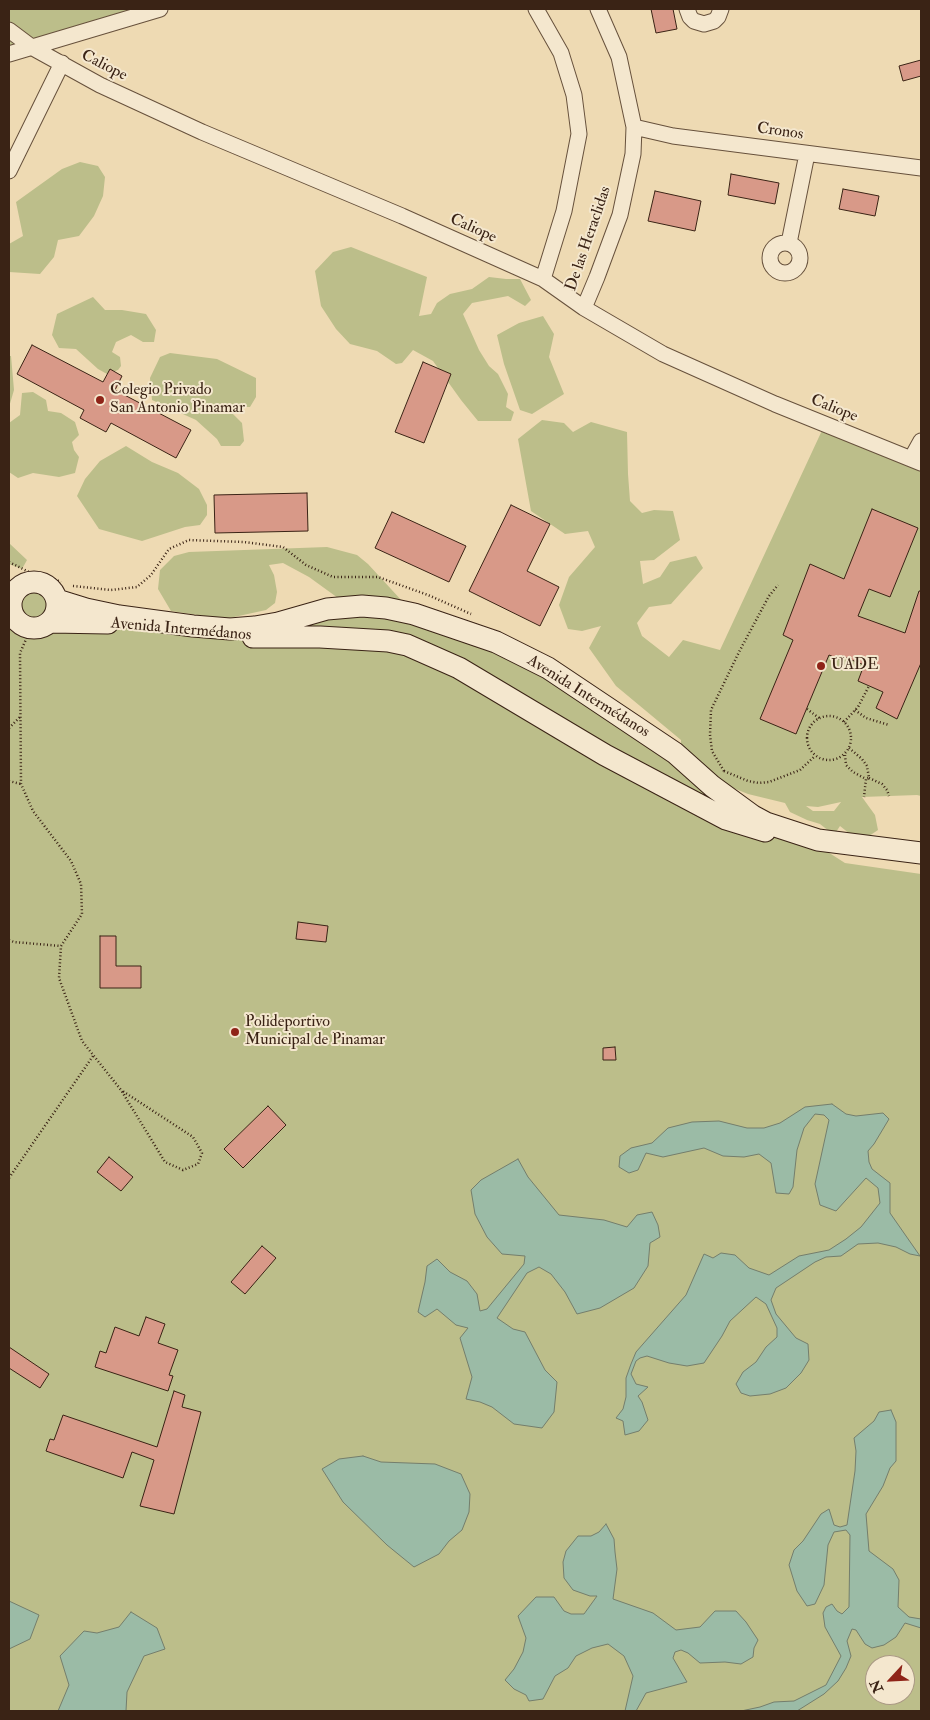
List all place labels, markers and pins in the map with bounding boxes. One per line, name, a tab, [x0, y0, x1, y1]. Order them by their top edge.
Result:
place label: Colegio Privado San Antonio Pinamar	[110, 381, 245, 419]
marker: Colegio Privado San Antonio Pinamar	[94, 394, 106, 406]
place label: UADE	[831, 656, 878, 676]
marker: UADE	[815, 660, 827, 672]
place label: Polideportivo Municipal de Pinamar	[245, 1013, 385, 1051]
marker: Polideportivo Municipal de Pinamar	[229, 1026, 241, 1038]

